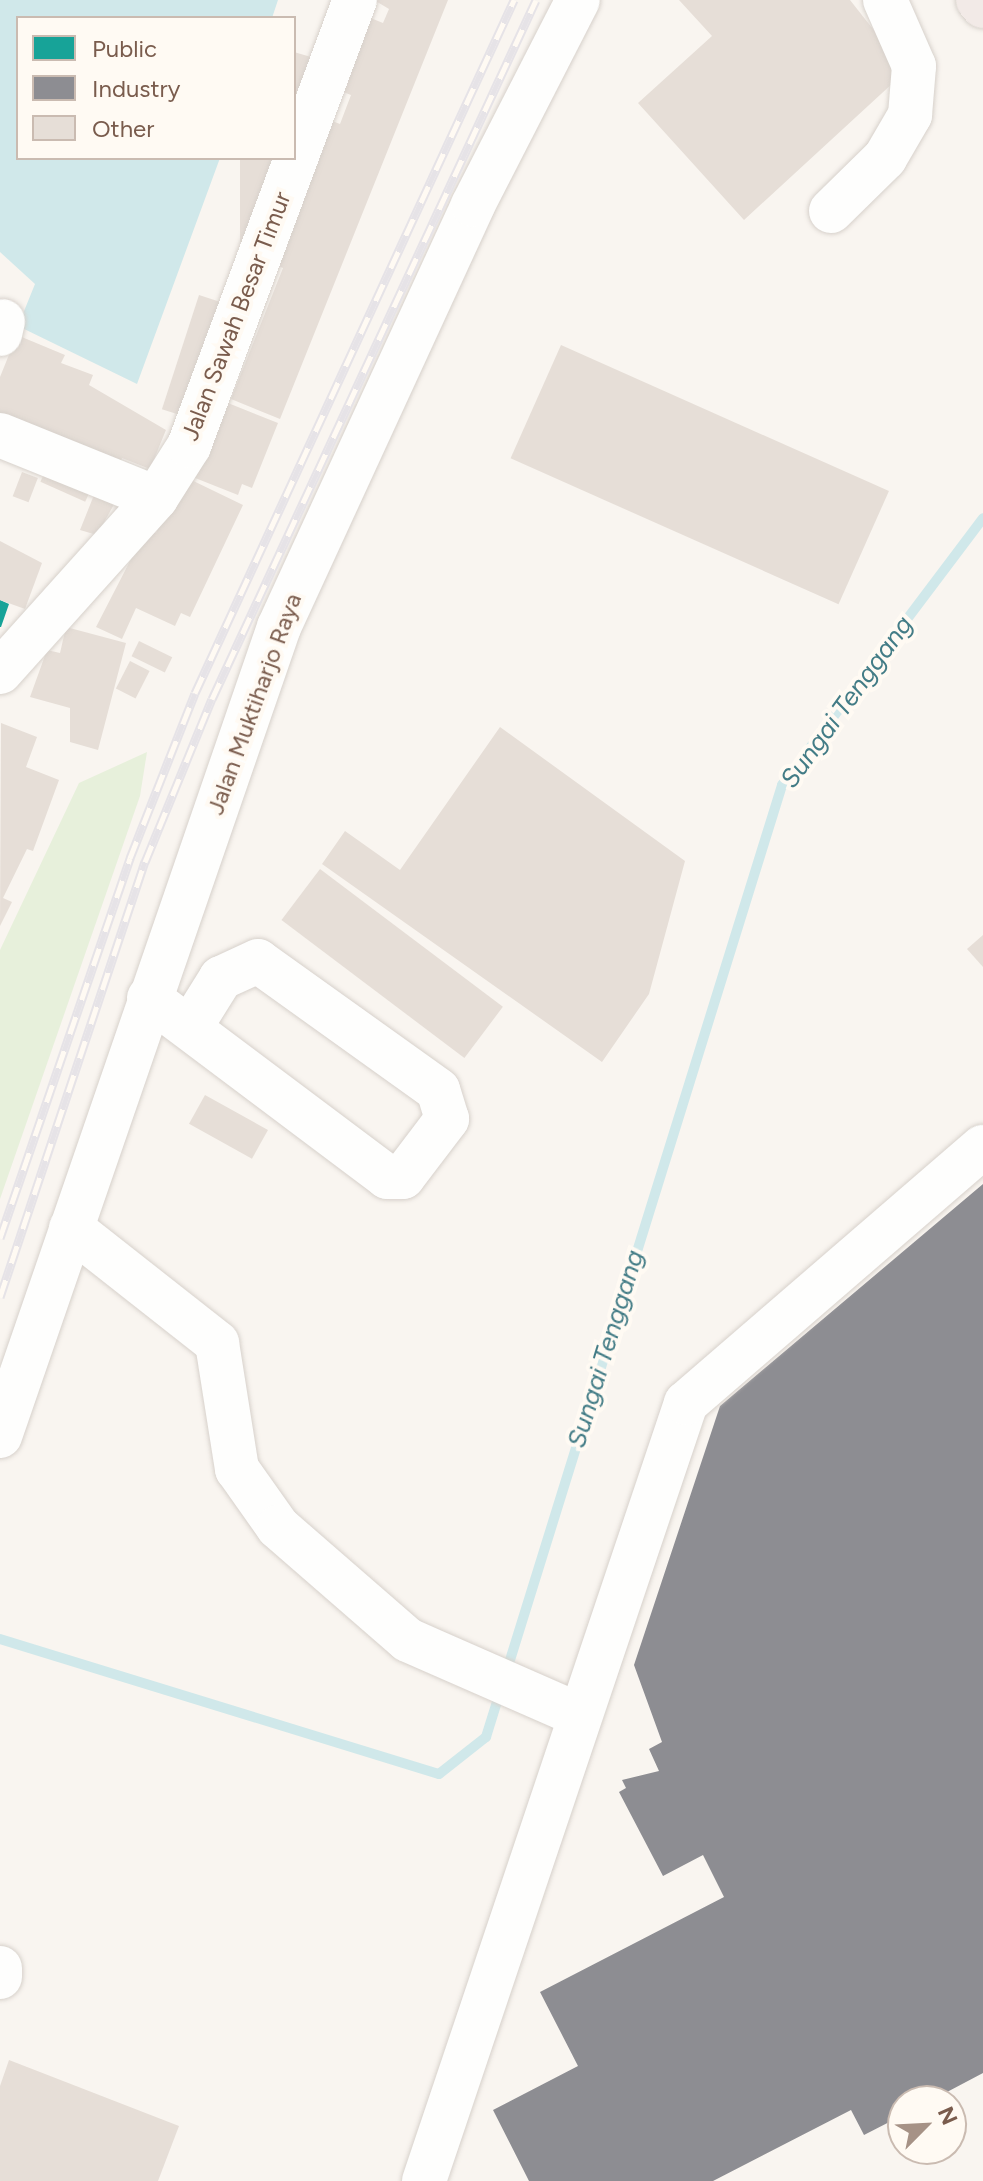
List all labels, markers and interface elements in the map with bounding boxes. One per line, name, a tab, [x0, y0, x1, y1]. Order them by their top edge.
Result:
legend	[16, 16, 296, 160]
text: Public	[92, 34, 157, 63]
text: Industry	[92, 74, 180, 103]
text: Other	[92, 114, 154, 143]
street label: Jalan Sawah Besar Timur	[175, 187, 297, 445]
street label: Jalan Muktiharjo Raya	[201, 590, 307, 818]
water label: Sungai Tenggang	[774, 610, 920, 794]
water label: Sungai Tenggang	[561, 1246, 651, 1452]
north arrow	[887, 2085, 967, 2165]
text: N	[932, 2103, 963, 2129]

